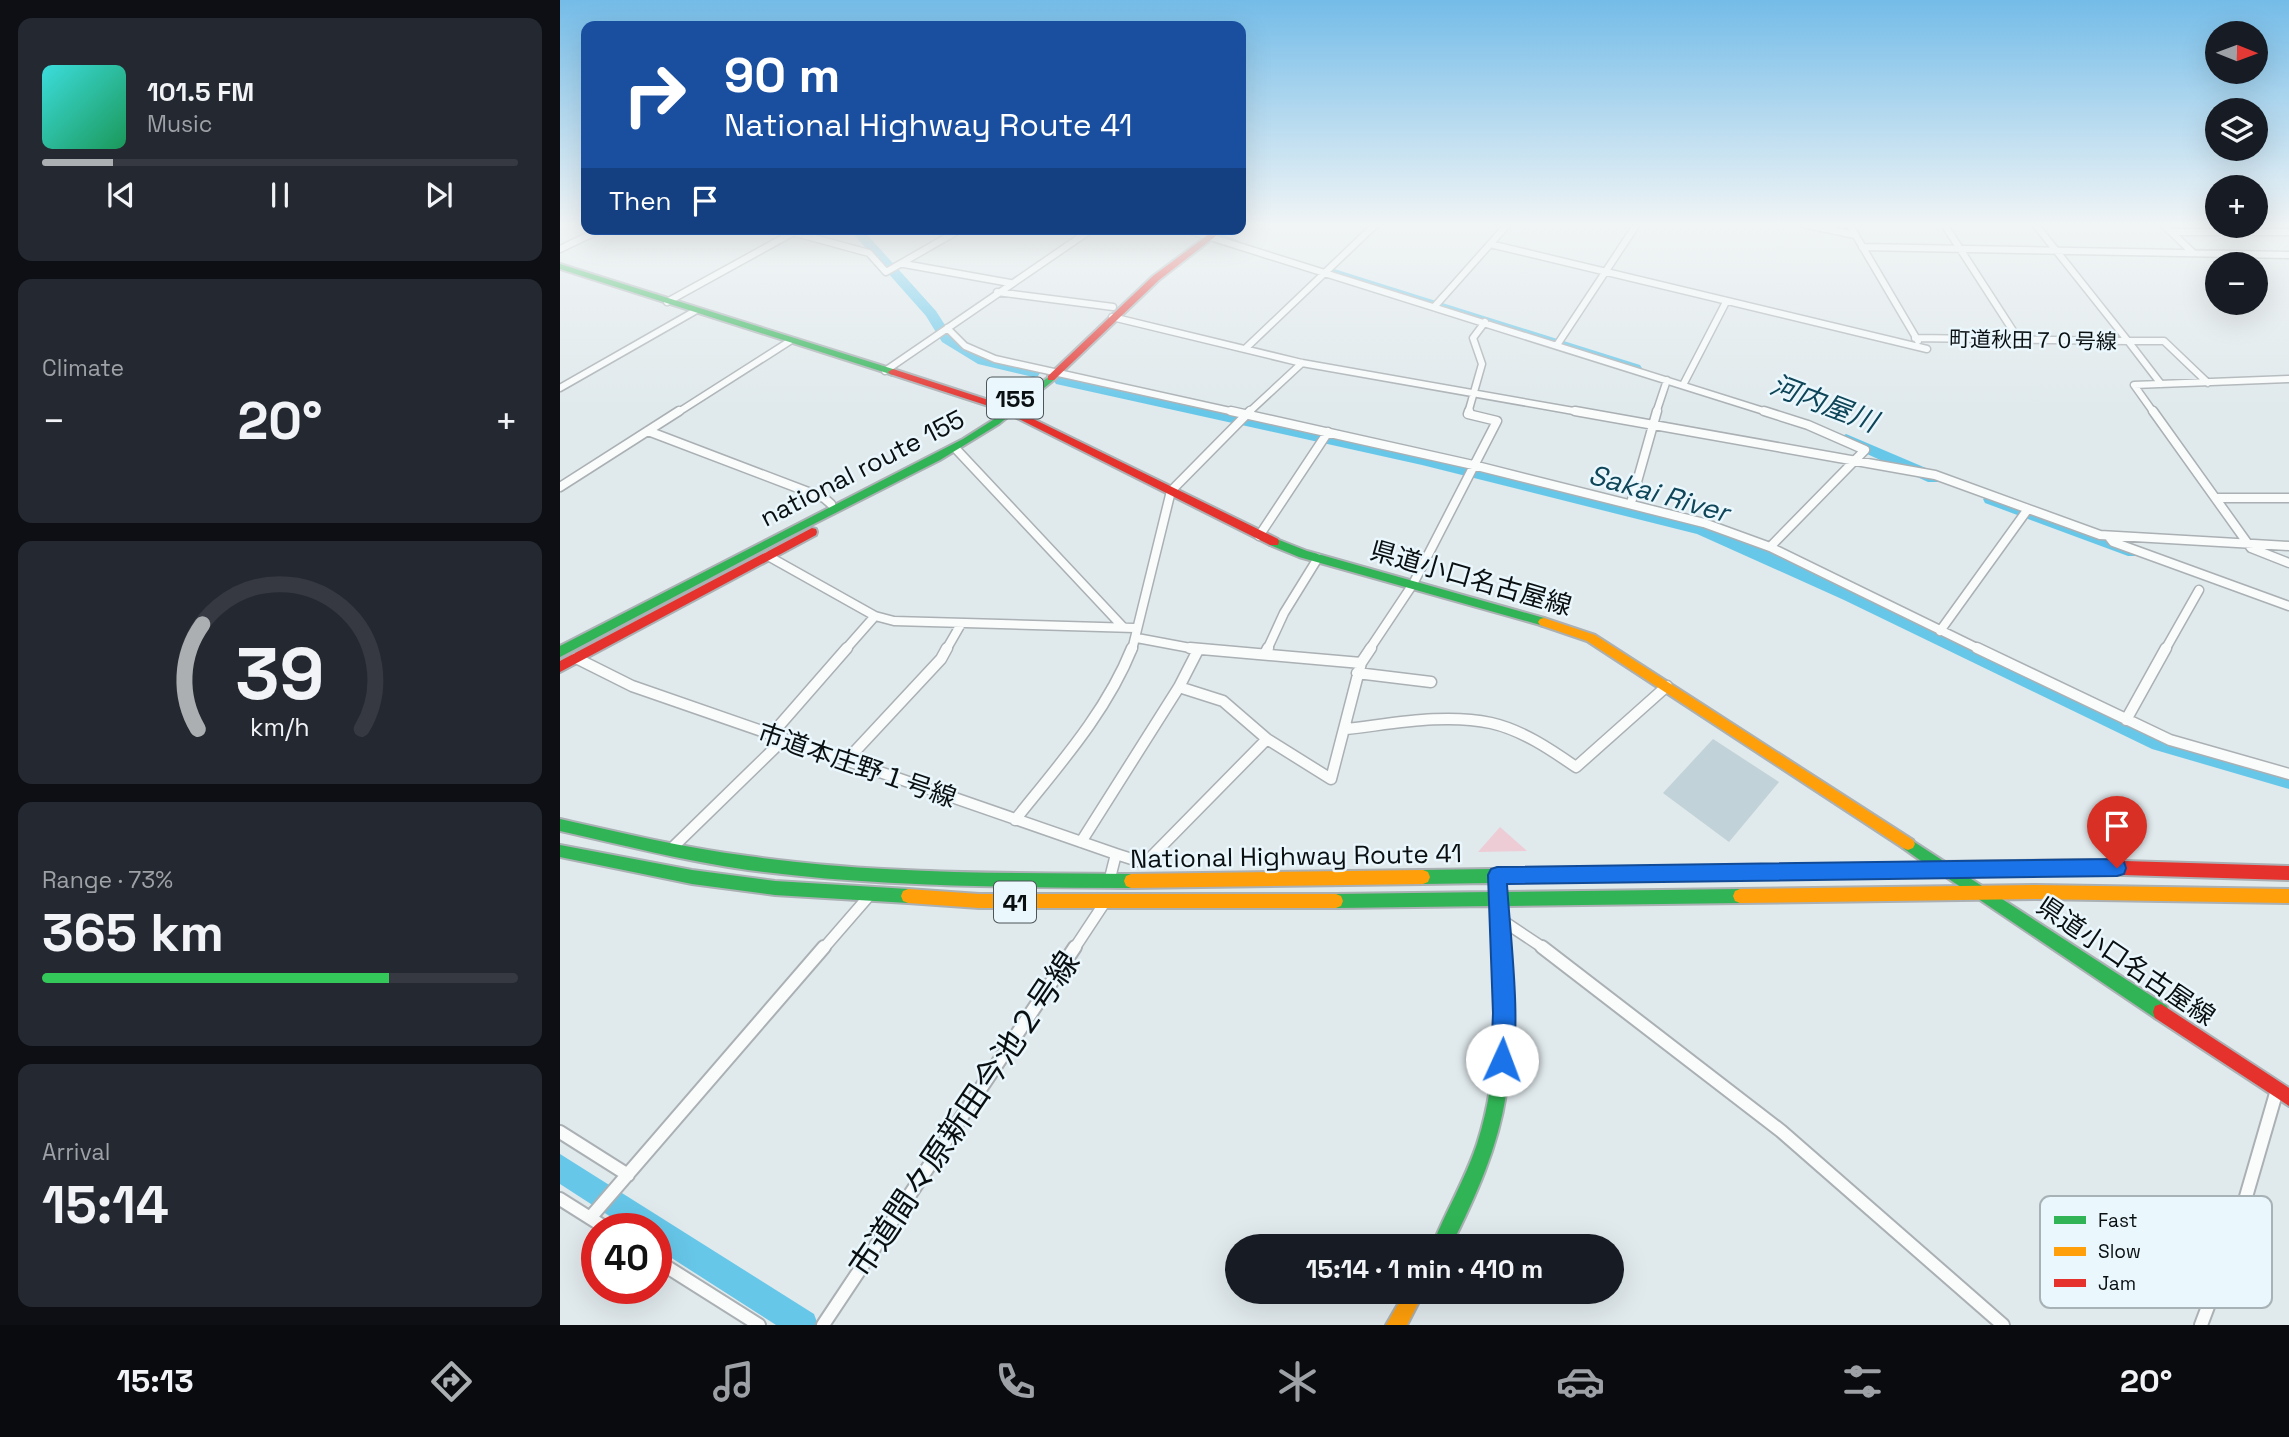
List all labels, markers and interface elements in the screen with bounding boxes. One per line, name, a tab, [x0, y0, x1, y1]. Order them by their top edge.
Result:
north arrow	[2205, 21, 2268, 84]
map controls	[2205, 21, 2268, 315]
text: 90 m	[724, 44, 840, 106]
icon: right	[609, 49, 700, 140]
text: 101.5 FM	[147, 75, 254, 109]
button: layers	[2205, 98, 2268, 161]
text: National Highway Route 41	[724, 105, 1133, 145]
text: Music	[147, 109, 212, 139]
button: +	[2205, 175, 2268, 238]
icon: previous	[102, 176, 140, 214]
icon: pause	[261, 176, 299, 214]
icon: next	[420, 176, 458, 214]
icon: arrive	[686, 182, 724, 220]
text: Then	[609, 184, 672, 218]
button: −	[2205, 252, 2268, 315]
street label: 町道秋田７０号線	[1949, 325, 2117, 355]
text: Climate	[42, 353, 124, 383]
water label: 河内屋川	[1765, 366, 1886, 441]
road number: 155	[987, 377, 1043, 418]
text: 20°	[237, 388, 323, 454]
text: −	[42, 397, 66, 445]
text: +	[494, 397, 518, 445]
street label: national route 155	[754, 402, 970, 534]
water label: Sakai River	[1585, 456, 1737, 531]
street label: 県道小口名古屋線	[1366, 533, 1576, 623]
text: 39	[235, 627, 325, 720]
text: km/h	[250, 710, 310, 742]
street label: 市道本庄野１号線	[753, 715, 961, 815]
pin	[2087, 796, 2147, 868]
icon: arrive	[2098, 807, 2136, 845]
street label: National Highway Route 41	[1130, 836, 1462, 876]
text: Range · 73%	[42, 865, 173, 895]
road number: 41	[994, 882, 1036, 922]
street label: 県道小口名古屋線	[2030, 889, 2222, 1033]
text: 365 km	[42, 900, 224, 966]
street label: 市道間々原新田今池２号線	[840, 944, 1088, 1284]
position arrow	[1465, 1023, 1539, 1097]
text: Arrival	[42, 1137, 110, 1167]
text: 15:14	[42, 1172, 169, 1238]
legend	[2040, 1196, 2272, 1308]
text: Fast	[2098, 1208, 2138, 1233]
speed limit sign: 40	[581, 1213, 672, 1304]
text: Slow	[2098, 1239, 2141, 1264]
text: 15:14 · 1 min · 410 m	[1306, 1252, 1543, 1286]
text: Jam	[2098, 1271, 2136, 1296]
icon: directions	[427, 1357, 476, 1406]
icon: music	[709, 1357, 758, 1406]
icon: phone	[991, 1357, 1040, 1406]
icon: climate	[1273, 1357, 1322, 1406]
icon: car	[1556, 1357, 1605, 1406]
icon: filters	[1838, 1357, 1887, 1406]
text: 15:13	[117, 1361, 194, 1401]
text: 20°	[2120, 1361, 2172, 1401]

